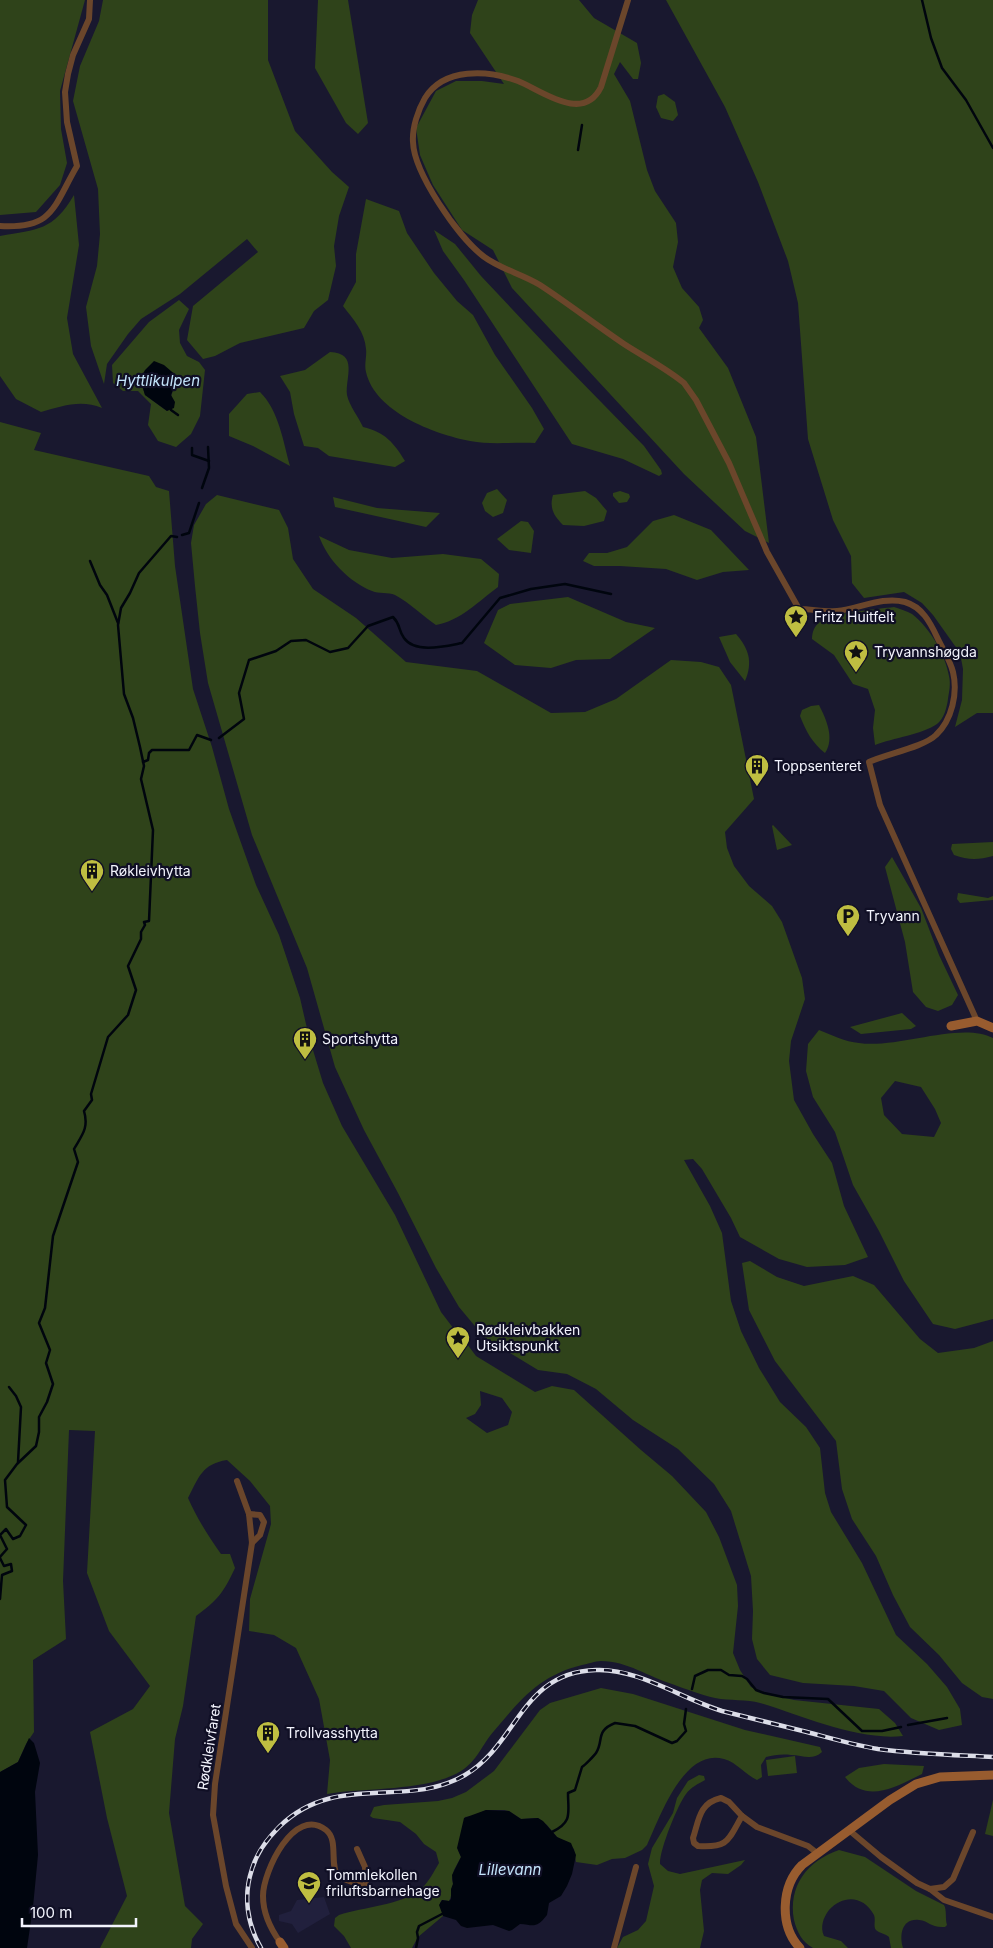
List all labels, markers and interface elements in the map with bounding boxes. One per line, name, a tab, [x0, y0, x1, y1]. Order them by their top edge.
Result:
water label: Hyttlikulpen	[116, 371, 200, 390]
place icon: Fritz Huitfelt	[783, 604, 809, 638]
place label: Fritz Huitfelt	[814, 608, 895, 625]
place icon: Tryvannshøgda	[843, 639, 869, 673]
place label: Tryvannshøgda	[874, 643, 977, 660]
building icon: Toppsenteret	[744, 753, 770, 787]
place label: Toppsenteret	[774, 757, 862, 774]
building icon: Røkleivhytta	[79, 858, 105, 892]
place label: Røkleivhytta	[110, 862, 191, 879]
parking icon: Tryvann	[835, 903, 861, 937]
place label: Tryvann	[866, 907, 920, 924]
building icon: Sportshytta	[292, 1026, 318, 1060]
place label: Sportshytta	[322, 1030, 398, 1047]
place label: Rødkleivbakken Utsiktspunkt	[476, 1321, 580, 1354]
place icon: Rødkleivbakken Utsiktspunkt	[445, 1325, 471, 1359]
street label: Rødkleivfaret	[193, 1702, 224, 1791]
building icon: Trollvasshytta	[255, 1720, 281, 1754]
place label: Trollvasshytta	[286, 1724, 378, 1741]
water label: Lillevann	[479, 1860, 542, 1879]
place label: Tommlekollen friluftsbarnehage	[326, 1866, 440, 1899]
school or university icon: Tommlekollen friluftsbarnehage	[296, 1870, 322, 1904]
scale bar	[22, 1896, 136, 1928]
text: 100 m	[30, 1903, 72, 1922]

